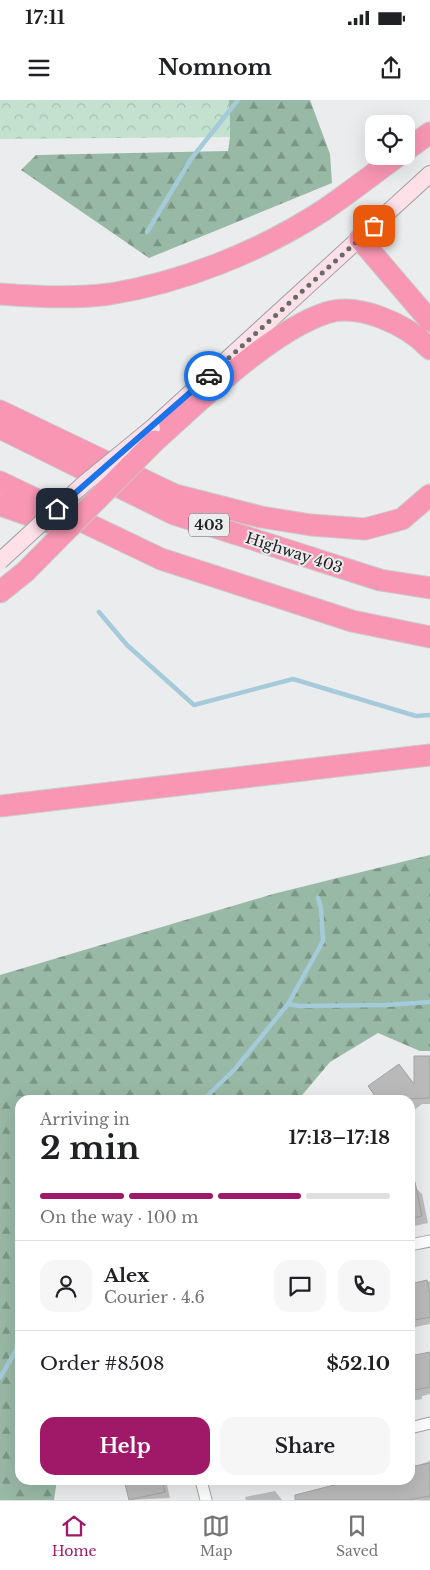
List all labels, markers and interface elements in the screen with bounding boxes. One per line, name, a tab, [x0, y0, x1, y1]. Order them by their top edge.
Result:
text: 17:11	[25, 6, 65, 29]
icon: menu	[25, 54, 53, 82]
text: Nomnom	[158, 54, 272, 81]
icon: share	[377, 54, 405, 82]
map controls	[365, 115, 415, 165]
button: locate	[365, 115, 415, 165]
pin	[353, 205, 395, 247]
icon: bag	[360, 212, 388, 240]
courier	[184, 351, 234, 401]
icon: car	[195, 362, 223, 390]
pin	[36, 488, 78, 530]
icon: home	[43, 495, 71, 523]
road number: 403	[189, 514, 229, 536]
street label: Highway 403	[243, 528, 345, 577]
text: Arriving in	[40, 1109, 130, 1129]
text: 17:13–17:18	[288, 1126, 390, 1149]
text: 2 min	[40, 1128, 140, 1168]
text: On the way · 100 m	[40, 1207, 198, 1227]
button: person	[40, 1260, 92, 1312]
button: chat	[274, 1260, 326, 1312]
button: phone	[338, 1260, 390, 1312]
text: Alex	[104, 1264, 149, 1287]
text: Courier · 4.6	[104, 1287, 205, 1307]
text: Order #8508	[40, 1352, 165, 1375]
text: $52.10	[327, 1352, 390, 1375]
button: Help	[40, 1417, 210, 1475]
button: Share	[220, 1417, 390, 1475]
tab: Home	[52, 1512, 97, 1560]
tab: Map	[200, 1512, 233, 1560]
tab: Saved	[336, 1512, 378, 1560]

